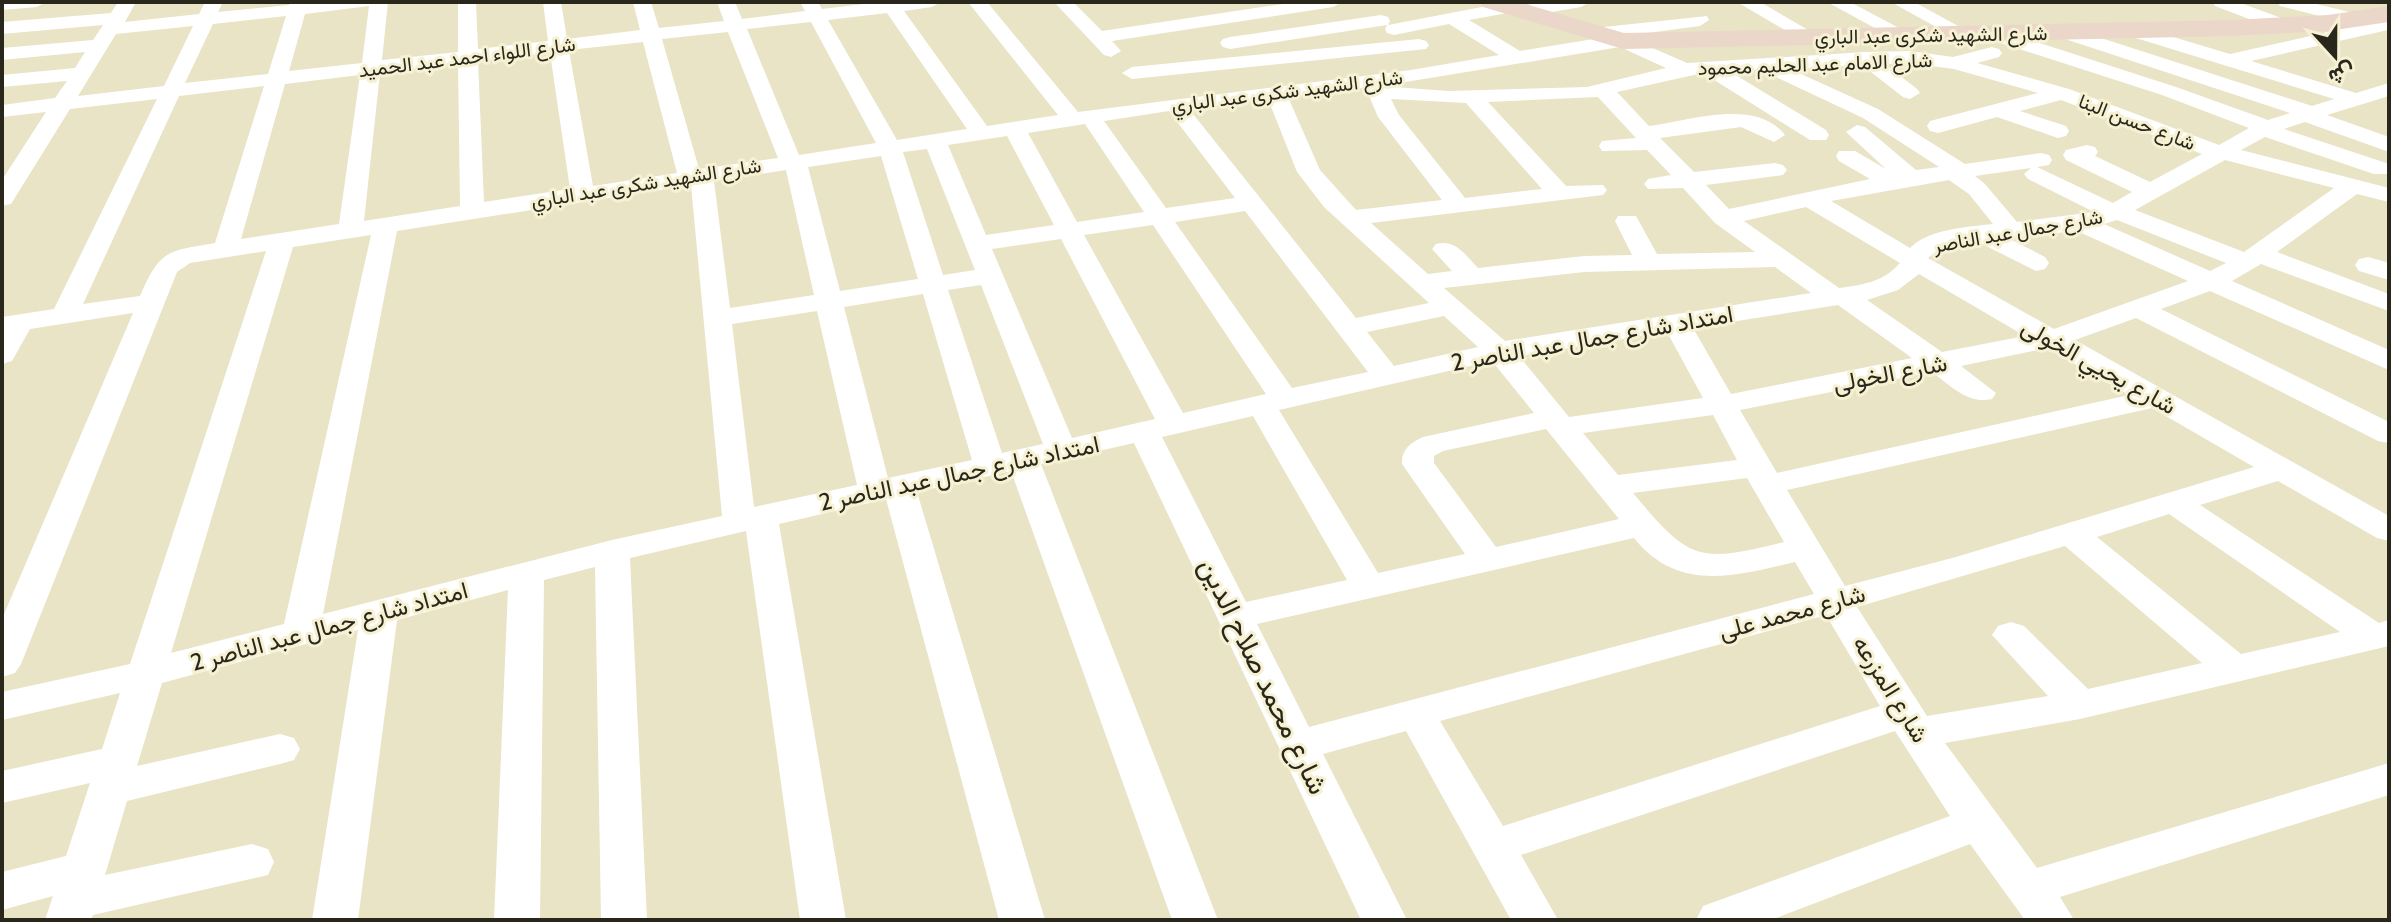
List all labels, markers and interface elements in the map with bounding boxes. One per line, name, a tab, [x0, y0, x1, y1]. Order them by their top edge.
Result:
north arrow	[2295, 16, 2375, 96]
street label: شارع الشهيد شكرى عبد الباري	[1814, 21, 2048, 54]
street label: شارع اللواء احمد عبد الحميد	[357, 32, 577, 84]
street label: شارع الامام عبد الحليم محمود	[1697, 48, 1933, 82]
text: ش	[2325, 57, 2359, 92]
street label: شارع الشهيد شكرى عبد الباري	[1170, 65, 1405, 122]
street label: شارع حسن البنا	[2074, 89, 2199, 157]
street label: شارع الشهيد شكرى عبد الباري	[529, 153, 764, 218]
street label: شارع جمال عبد الناصر	[1931, 204, 2105, 260]
street label: امتداد شارع جمال عبد الناصر 2	[1449, 299, 1736, 379]
street label: شارع يحيي الخولى	[2014, 312, 2181, 425]
street label: شارع الخولى	[1830, 348, 1950, 400]
street label: امتداد شارع جمال عبد الناصر 2	[816, 429, 1102, 519]
street label: شارع محمد صلاح الدين	[1190, 552, 1336, 801]
street label: امتداد شارع جمال عبد الناصر 2	[187, 575, 471, 679]
street label: شارع محمد على	[1716, 579, 1869, 647]
street label: شارع المزرعه	[1845, 630, 1935, 749]

